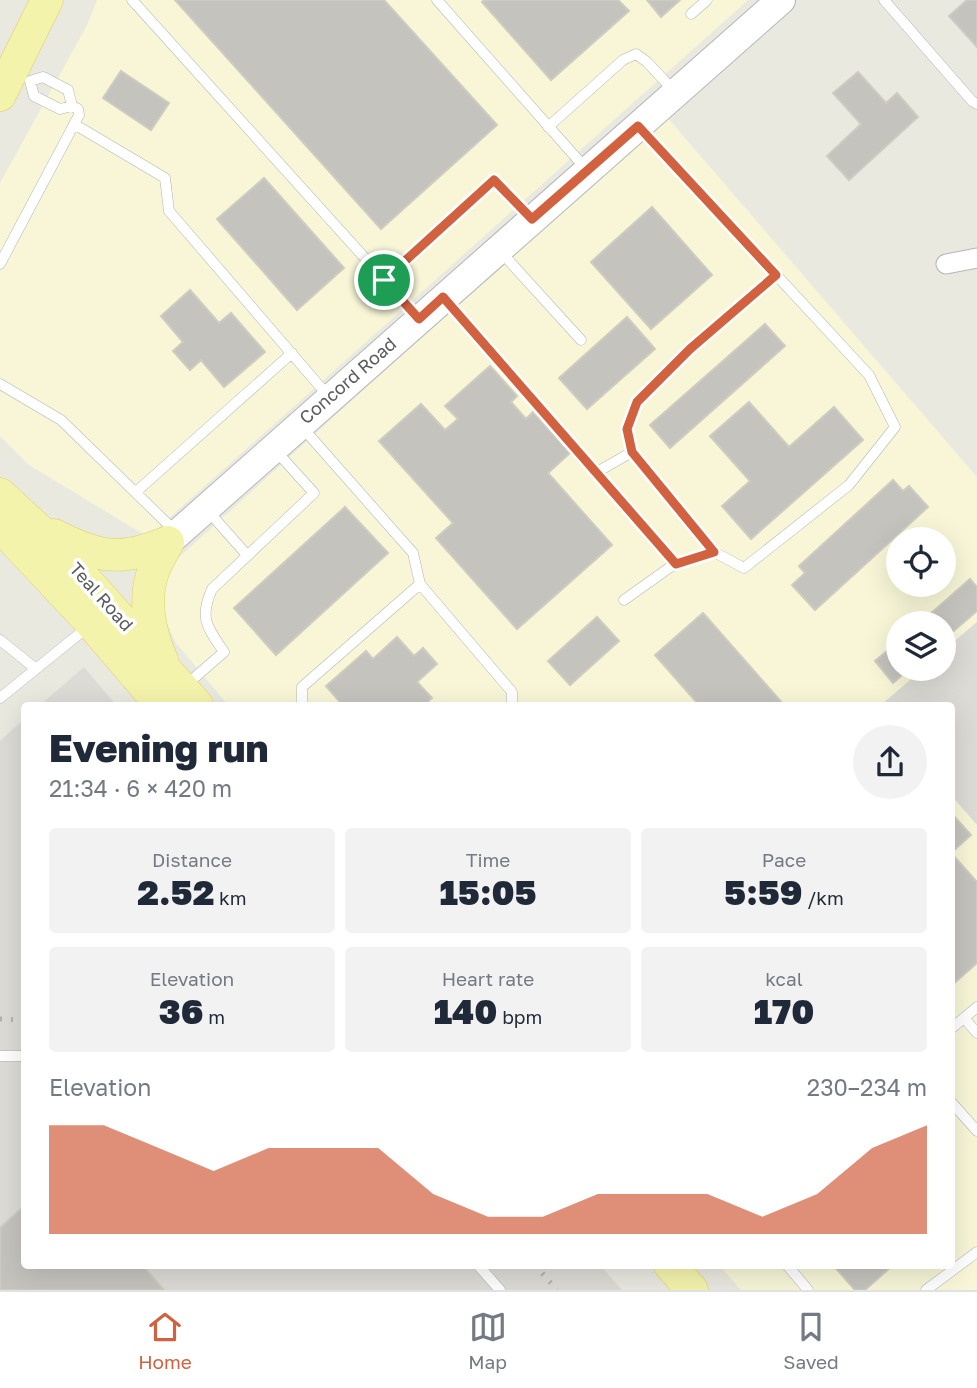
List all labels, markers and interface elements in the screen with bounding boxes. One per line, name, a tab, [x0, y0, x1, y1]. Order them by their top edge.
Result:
pin	[354, 250, 414, 310]
icon: arrive	[365, 261, 403, 299]
street label: Concord Road	[294, 332, 400, 428]
map controls	[886, 527, 956, 681]
button: locate	[886, 527, 956, 597]
street label: Teal Road	[65, 558, 138, 635]
button: layers	[886, 611, 956, 681]
text: Evening run	[49, 725, 268, 770]
button: share	[853, 725, 927, 799]
text: 21:34 · 6 × 420 m	[49, 774, 232, 802]
text: Distance	[152, 848, 232, 871]
text: Time	[466, 848, 510, 871]
text: Pace	[762, 848, 806, 871]
text: 2.52	[137, 871, 214, 913]
text: 15:05	[439, 871, 537, 913]
text: 5:59	[724, 871, 802, 913]
text: km	[214, 886, 247, 909]
text: /km	[802, 886, 844, 909]
text: Elevation	[150, 967, 234, 990]
text: Heart rate	[442, 967, 534, 990]
text: kcal	[765, 967, 803, 990]
text: 36	[159, 990, 204, 1032]
text: 140	[434, 990, 497, 1032]
text: 170	[754, 990, 814, 1032]
text: m	[204, 1005, 225, 1028]
text: bpm	[497, 1005, 542, 1028]
text: Elevation	[49, 1073, 151, 1101]
text: 230–234 m	[807, 1073, 927, 1101]
tab: Home	[138, 1308, 192, 1373]
tab: Map	[468, 1308, 507, 1373]
tab: Saved	[783, 1308, 839, 1373]

